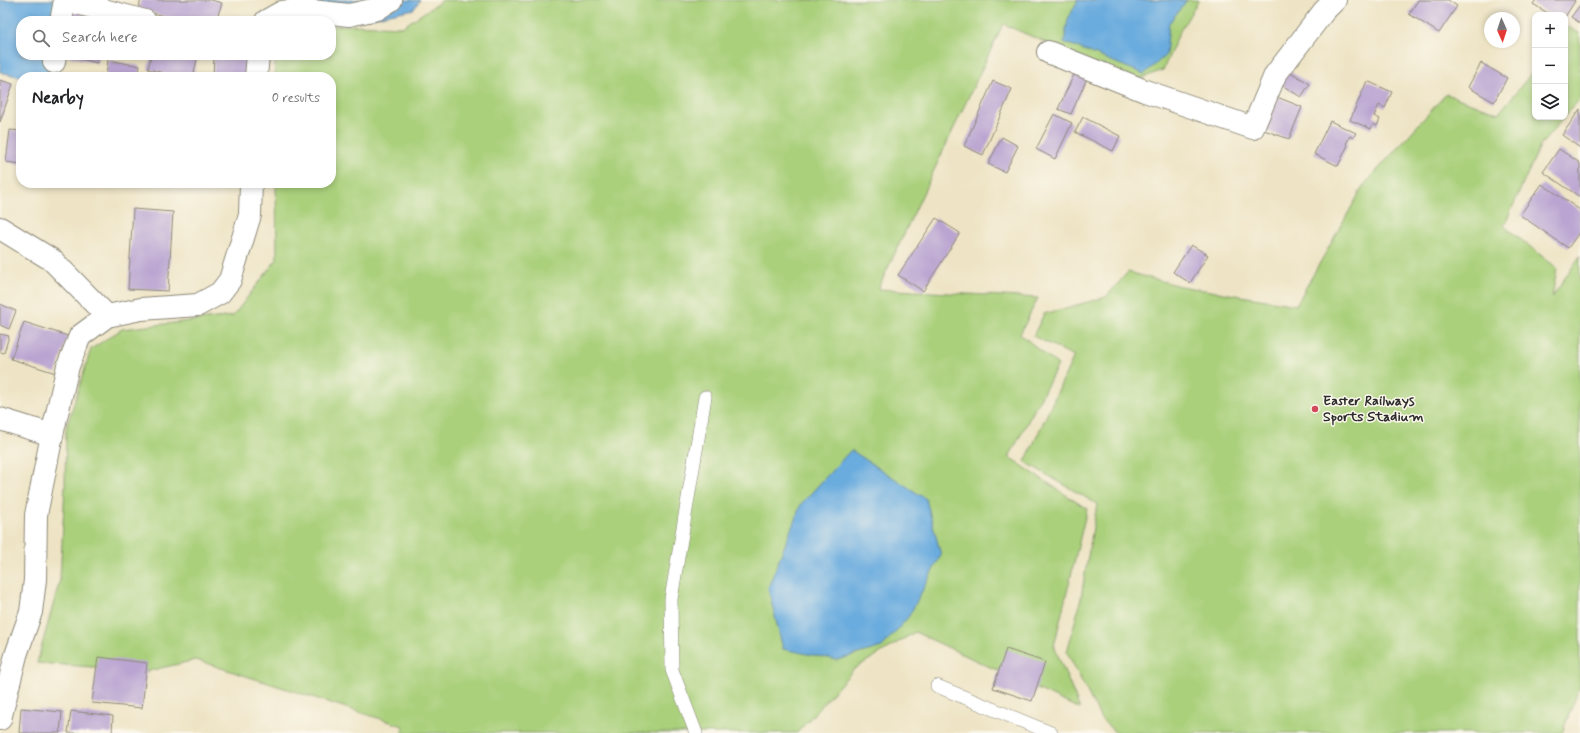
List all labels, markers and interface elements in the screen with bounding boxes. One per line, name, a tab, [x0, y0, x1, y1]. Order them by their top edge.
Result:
north arrow	[1484, 12, 1520, 48]
map controls	[1532, 12, 1568, 120]
button: +	[1532, 12, 1568, 48]
search box	[16, 16, 336, 60]
icon: search	[30, 27, 52, 49]
text: Search here	[62, 28, 138, 48]
button: −	[1532, 48, 1568, 84]
button: layers	[1532, 84, 1568, 120]
text: Nearby	[32, 87, 84, 109]
text: 0 results	[272, 90, 320, 107]
place label: Easter Railways Sports Stadium	[1323, 392, 1424, 426]
marker: Easter Railways Sports Stadium	[1310, 404, 1320, 414]

